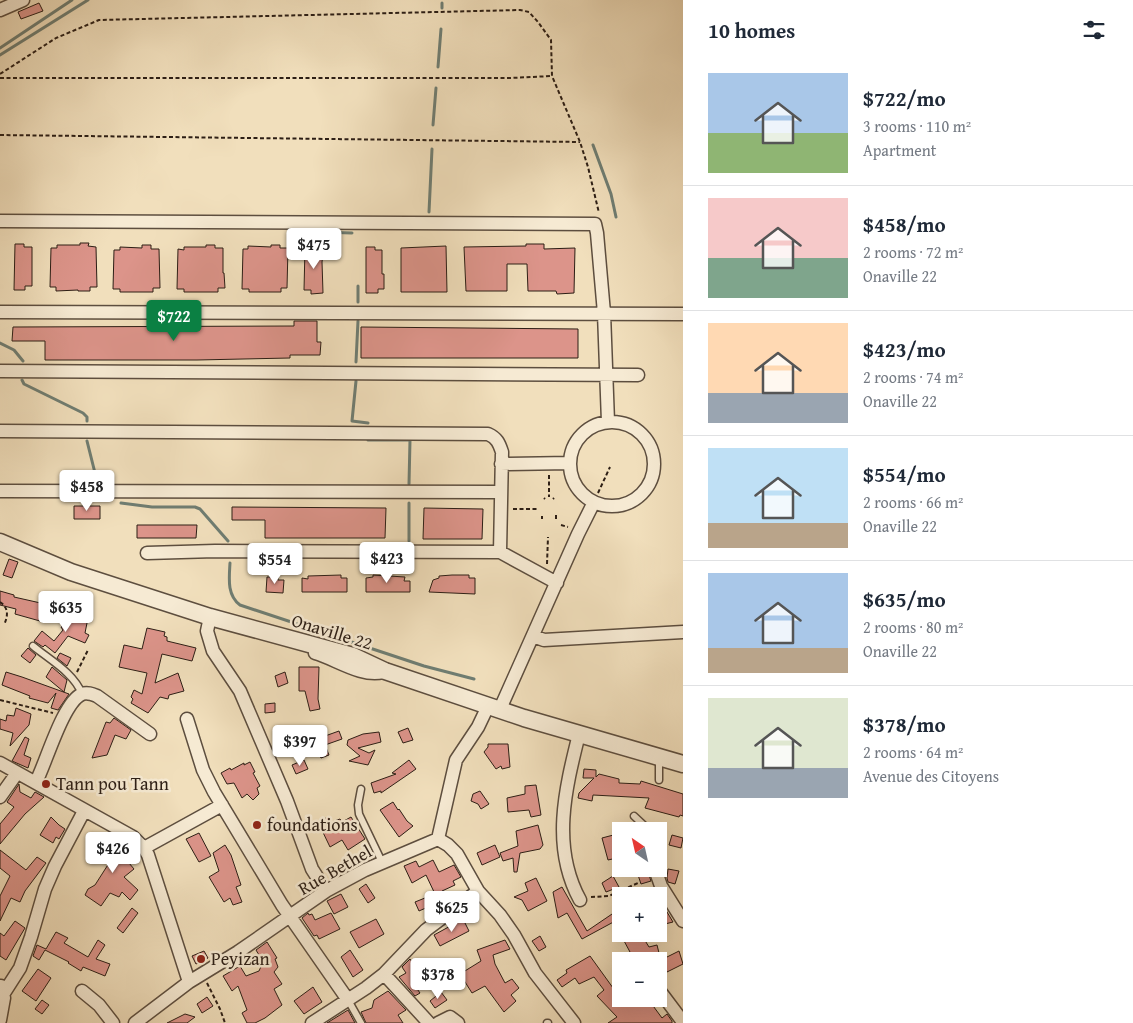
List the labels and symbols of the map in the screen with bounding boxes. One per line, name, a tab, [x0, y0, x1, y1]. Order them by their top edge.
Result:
pin: $475	[284, 228, 344, 270]
pin: $722	[144, 300, 204, 342]
pin: $458	[57, 470, 117, 512]
pin: $554	[245, 542, 305, 585]
pin: $423	[357, 542, 417, 584]
pin: $635	[36, 590, 96, 633]
street label: Onaville 22	[288, 606, 376, 657]
pin: $397	[270, 724, 330, 767]
place label: Tann pou Tann	[56, 770, 169, 797]
marker: Tann pou Tann	[40, 778, 52, 790]
place label: foundations	[267, 811, 358, 838]
marker: foundations	[251, 819, 263, 831]
north arrow	[612, 822, 668, 878]
pin: $426	[83, 832, 143, 874]
street label: Rue Bethel	[293, 838, 377, 902]
pin: $625	[422, 890, 482, 933]
place label: Peyizan	[211, 945, 270, 972]
marker: Peyizan	[195, 953, 207, 965]
pin: $378	[408, 958, 468, 1000]

